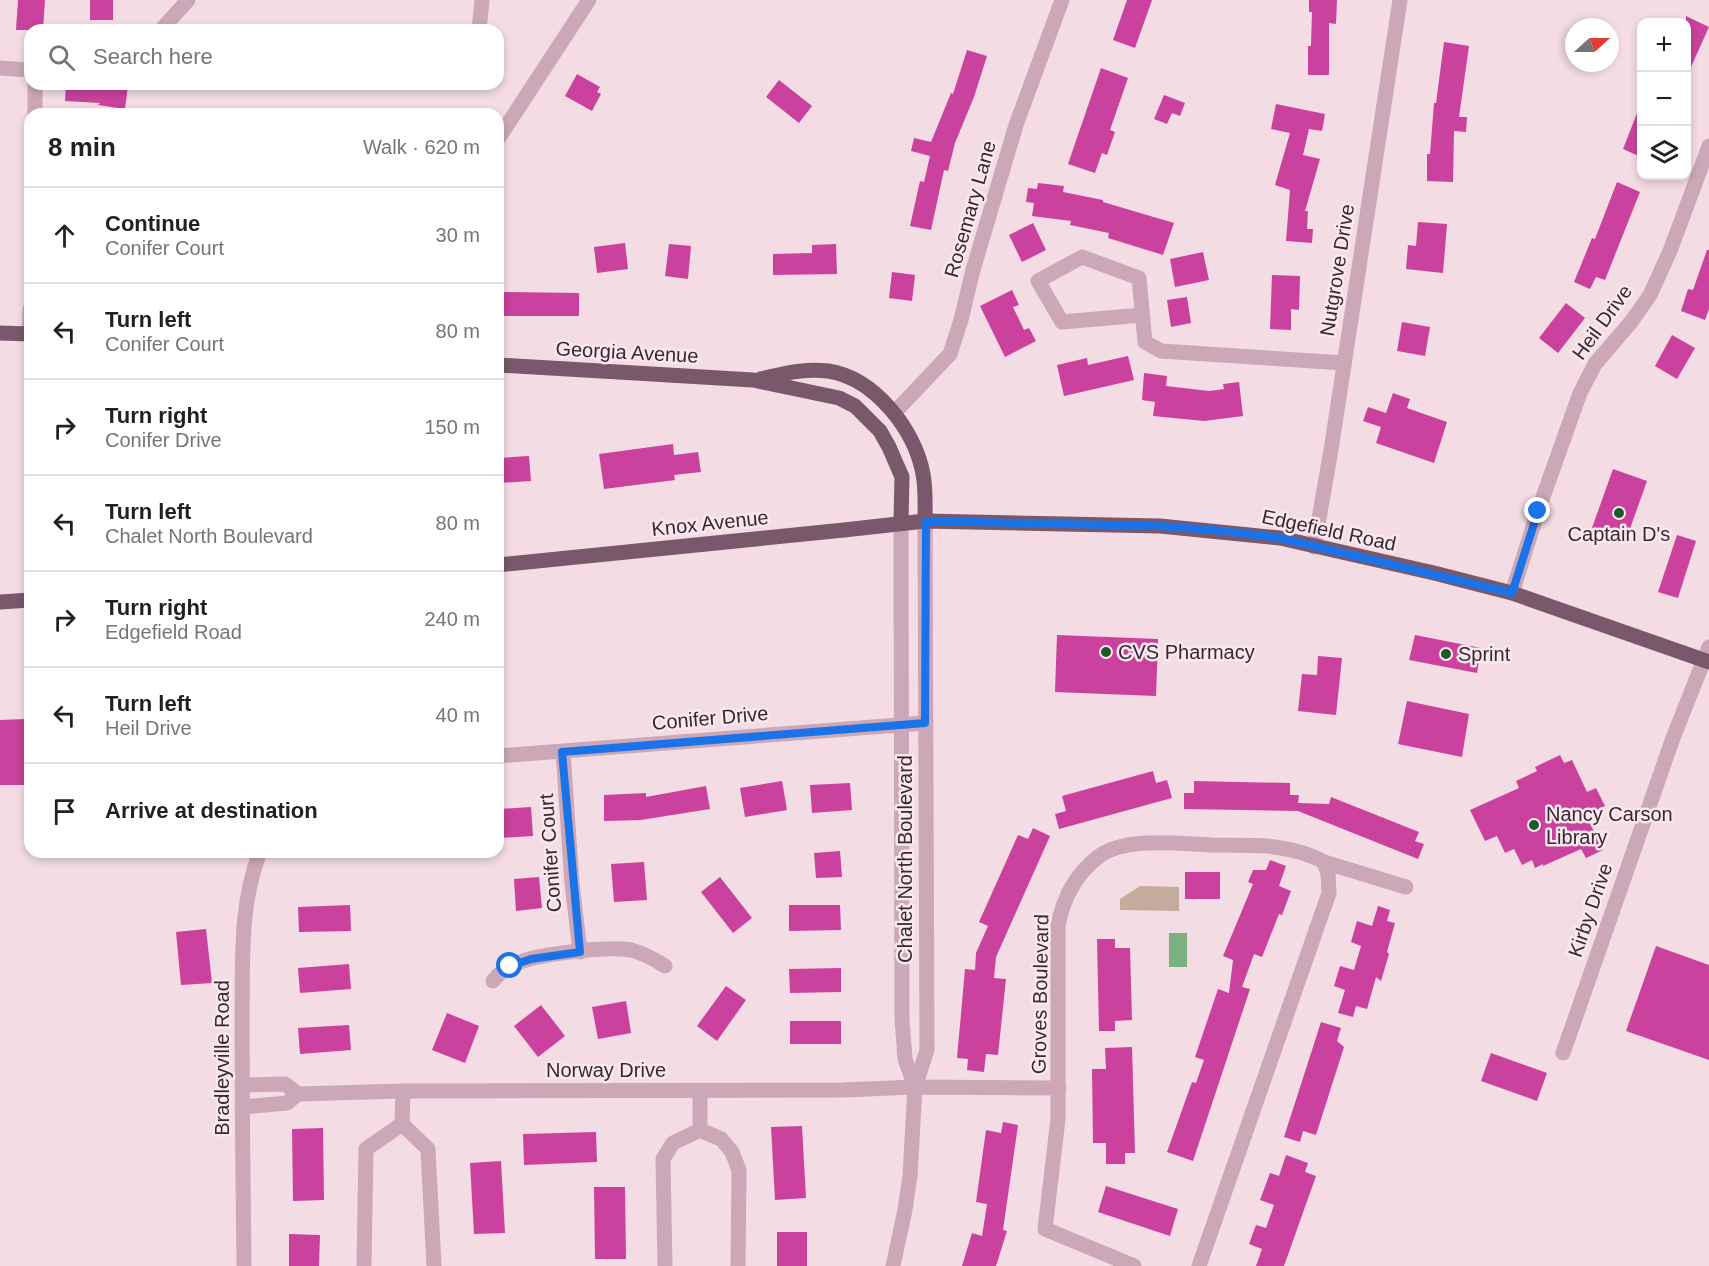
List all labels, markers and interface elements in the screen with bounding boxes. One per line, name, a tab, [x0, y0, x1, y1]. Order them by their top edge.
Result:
north arrow	[1565, 18, 1619, 72]
map controls	[1637, 18, 1691, 180]
button: +	[1637, 18, 1691, 72]
search box	[24, 24, 504, 90]
icon: search	[45, 41, 78, 74]
text: Search here	[93, 44, 213, 69]
button: −	[1637, 72, 1691, 126]
button: layers	[1637, 126, 1691, 180]
text: 8 min	[48, 132, 116, 162]
text: Walk · 620 m	[363, 136, 480, 158]
street label: Rosemary Lane	[940, 138, 1000, 280]
street label: Nutgrove Drive	[1316, 202, 1358, 338]
text: Continue	[105, 211, 200, 236]
icon: ahead	[48, 219, 81, 252]
text: 30 m	[436, 224, 480, 246]
text: Conifer Court	[105, 237, 224, 259]
street label: Heil Drive	[1568, 280, 1636, 364]
text: Turn left	[105, 307, 191, 332]
icon: left	[48, 315, 81, 348]
text: 80 m	[436, 320, 480, 342]
text: Conifer Court	[105, 333, 224, 355]
street label: Georgia Avenue	[555, 337, 699, 367]
text: Turn right	[105, 403, 207, 428]
icon: right	[48, 411, 81, 444]
text: 150 m	[424, 416, 480, 438]
text: Conifer Drive	[105, 429, 222, 451]
route end	[1524, 497, 1550, 523]
text: Turn left	[105, 499, 191, 524]
street label: Edgefield Road	[1260, 505, 1398, 555]
street label: Knox Avenue	[650, 506, 770, 540]
marker: Captain D's	[1612, 506, 1626, 520]
icon: left	[48, 507, 81, 540]
text: 80 m	[436, 512, 480, 534]
place label: Captain D's	[1568, 523, 1670, 545]
text: Chalet North Boulevard	[105, 525, 313, 547]
text: Turn right	[105, 595, 207, 620]
icon: right	[48, 603, 81, 636]
text: 240 m	[424, 608, 480, 630]
text: Edgefield Road	[105, 621, 242, 643]
place label: CVS Pharmacy	[1118, 641, 1255, 663]
place label: Sprint	[1458, 643, 1511, 665]
marker: CVS Pharmacy	[1099, 645, 1113, 659]
marker: Sprint	[1439, 647, 1453, 661]
text: Turn left	[105, 691, 191, 716]
icon: left	[48, 699, 81, 732]
street label: Conifer Drive	[651, 702, 769, 734]
text: 40 m	[436, 704, 480, 726]
text: Heil Drive	[105, 717, 192, 739]
street label: Chalet North Boulevard	[894, 755, 916, 963]
street label: Conifer Court	[535, 792, 565, 913]
icon: arrive	[48, 795, 81, 828]
text: Arrive at destination	[105, 798, 318, 823]
place label: Nancy Carson Library	[1546, 803, 1673, 848]
marker: Nancy Carson Library	[1527, 818, 1541, 832]
street label: Kirby Drive	[1564, 860, 1616, 960]
street label: Groves Boulevard	[1028, 914, 1052, 1074]
route start	[496, 952, 522, 978]
street label: Bradleyville Road	[211, 980, 233, 1136]
street label: Norway Drive	[546, 1059, 666, 1081]

